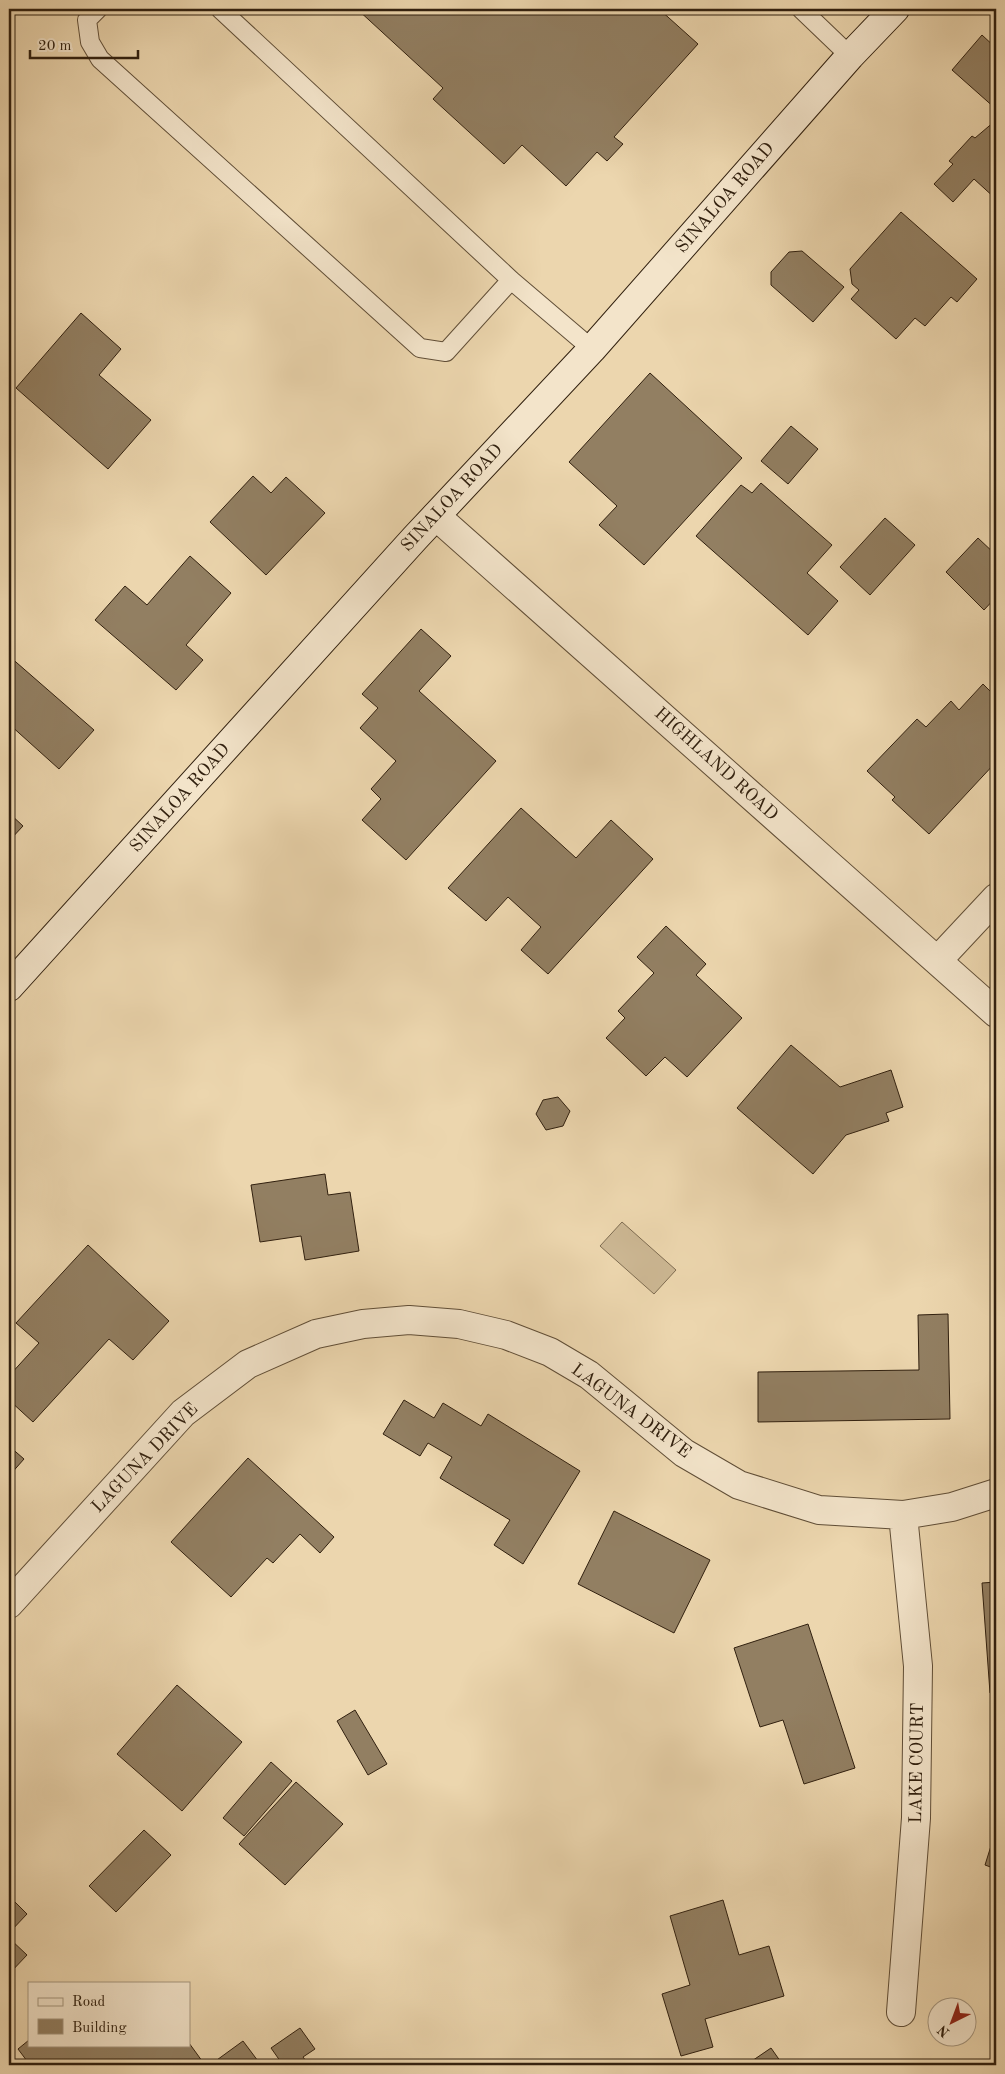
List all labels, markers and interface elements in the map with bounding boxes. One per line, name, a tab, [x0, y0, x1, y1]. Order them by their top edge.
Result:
scale bar	[30, 28, 138, 60]
text: 20 m	[38, 39, 72, 54]
street label: SINALOA ROAD	[672, 139, 778, 257]
street label: SINALOA ROAD	[398, 441, 506, 555]
street label: HIGHLAND ROAD	[651, 704, 781, 824]
street label: SINALOA ROAD	[127, 740, 233, 856]
street label: LAGUNA DRIVE	[568, 1360, 694, 1462]
street label: LAGUNA DRIVE	[88, 1400, 202, 1516]
street label: LAKE COURT	[907, 1702, 927, 1824]
legend	[28, 1982, 190, 2046]
text: Road	[72, 1995, 106, 2010]
north arrow	[928, 1996, 978, 2046]
text: Building	[72, 2021, 127, 2036]
text: N	[935, 2022, 953, 2040]

